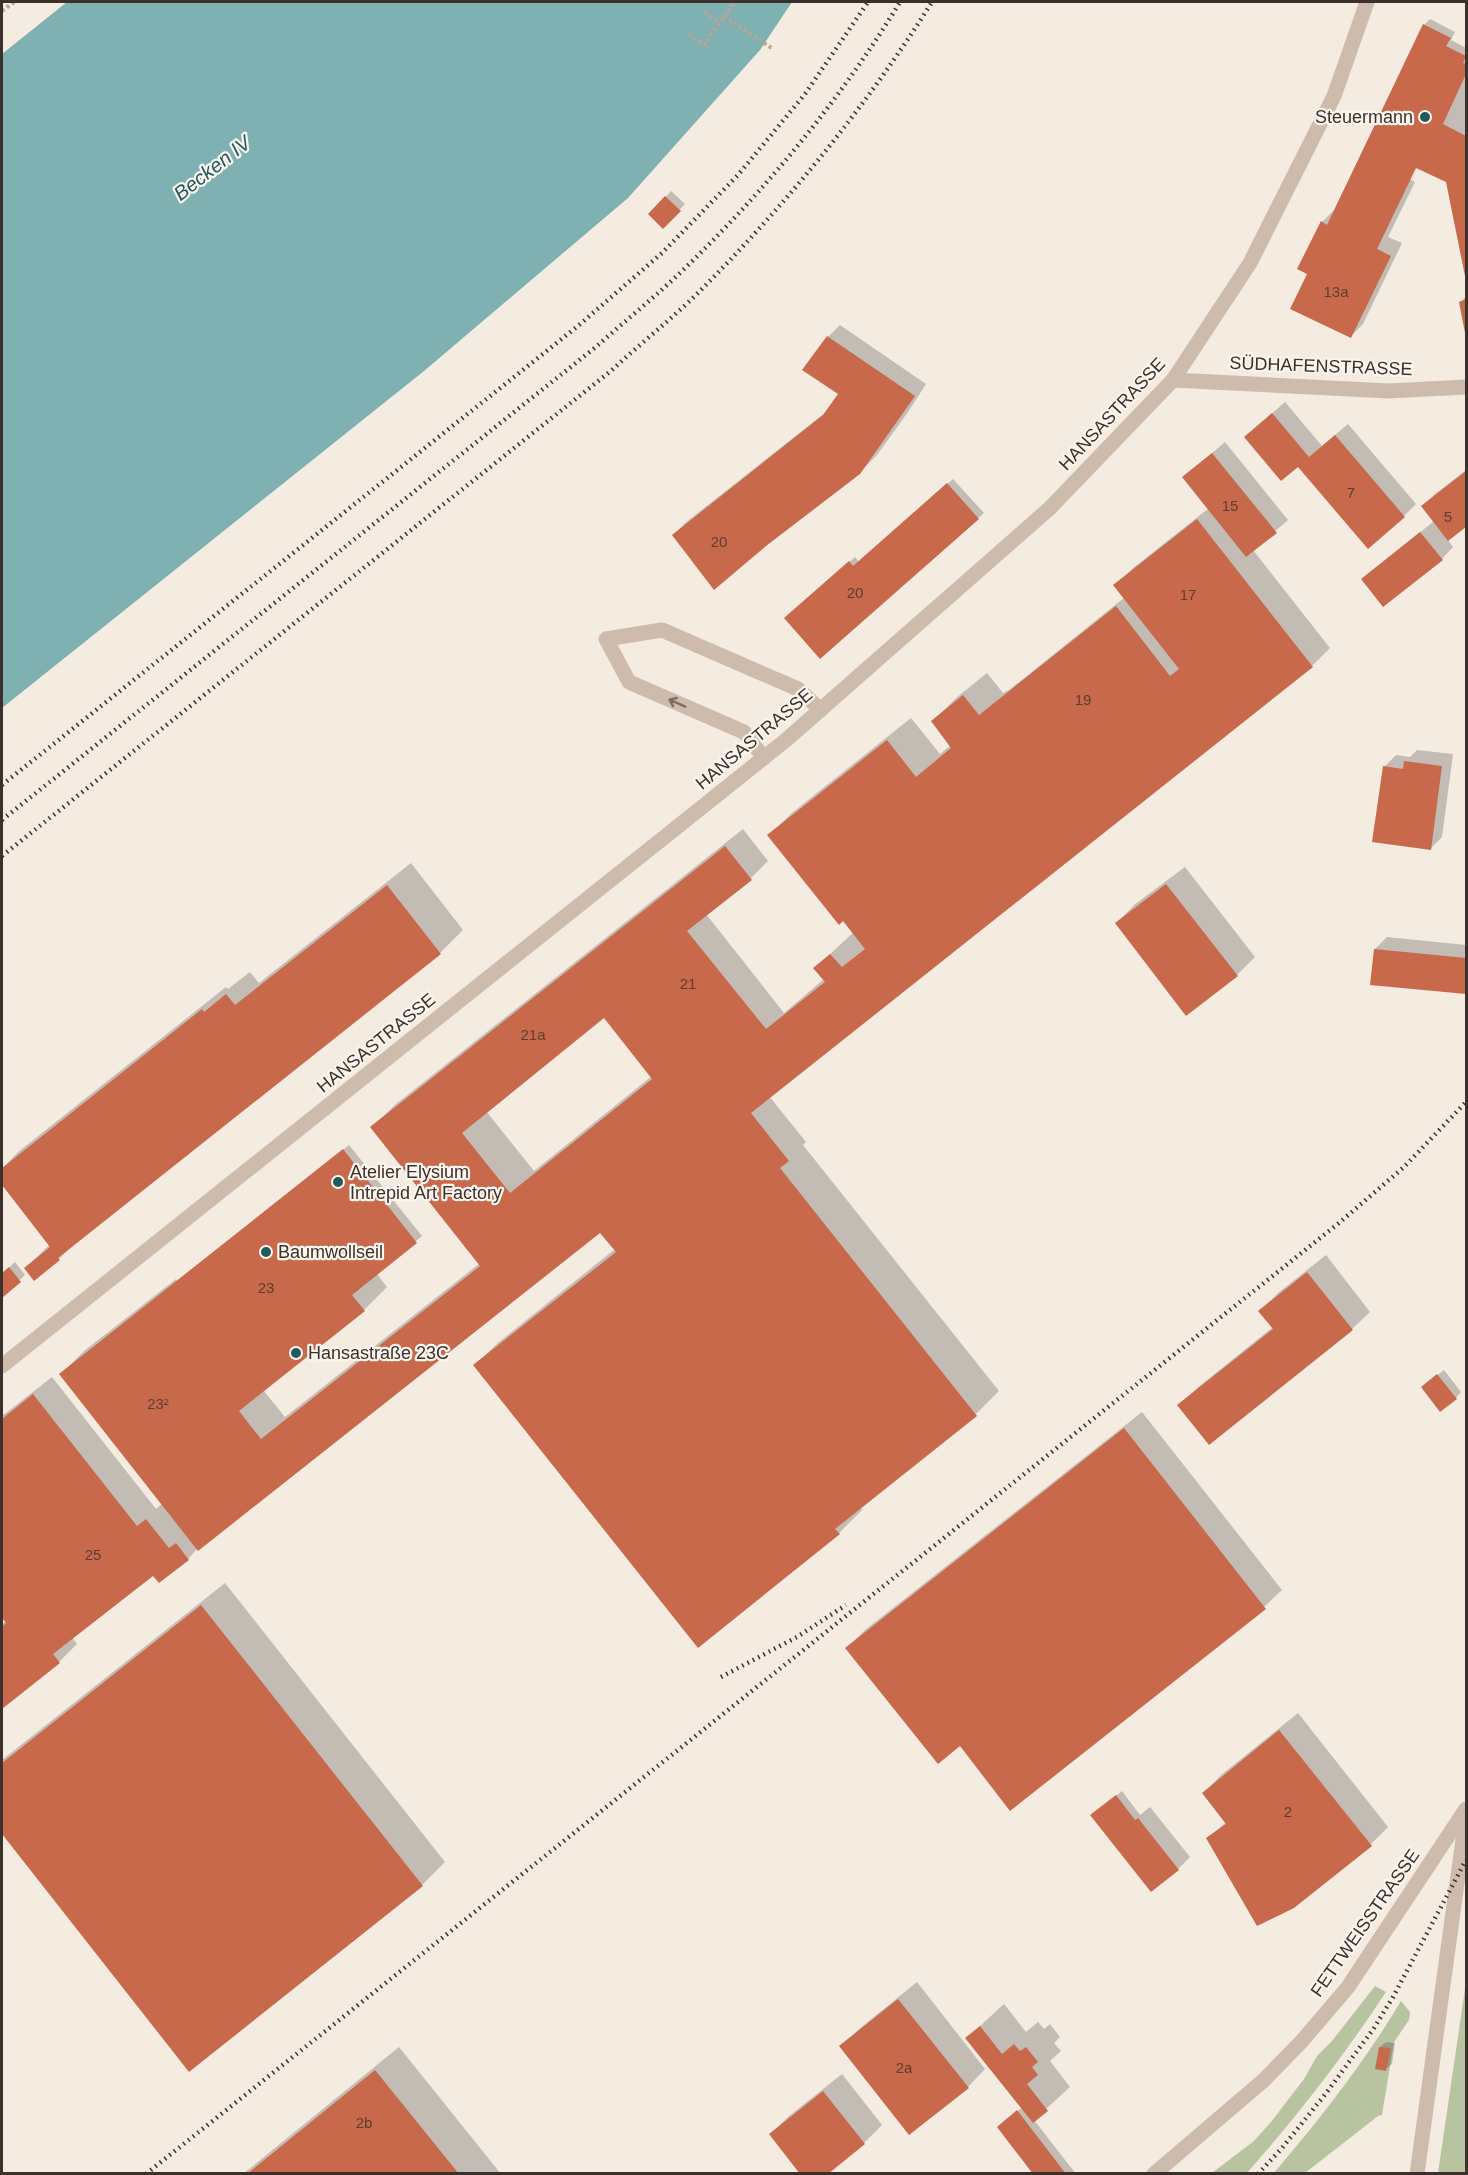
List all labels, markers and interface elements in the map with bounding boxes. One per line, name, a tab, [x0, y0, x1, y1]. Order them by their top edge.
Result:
place label: Steuermann	[1315, 107, 1413, 127]
marker: Steuermann	[1418, 110, 1432, 124]
water label: Becken IV	[169, 130, 256, 205]
house number: 13a	[1323, 283, 1349, 300]
street label: SÜDHAFENSTRASSE	[1229, 353, 1413, 379]
street label: HANSASTRASSE	[1055, 354, 1169, 474]
house number: 7	[1347, 484, 1355, 501]
house number: 15	[1222, 497, 1238, 514]
house number: 5	[1444, 508, 1452, 525]
house number: 20	[711, 533, 727, 550]
house number: 20	[847, 584, 863, 601]
house number: 17	[1180, 586, 1196, 603]
street label: HANSASTRASSE	[692, 684, 816, 794]
house number: 19	[1075, 691, 1091, 708]
one-way arrow	[668, 696, 686, 707]
house number: 21	[680, 975, 696, 992]
street label: HANSASTRASSE	[313, 989, 439, 1097]
house number: 21a	[520, 1026, 546, 1043]
place label: Atelier Elysium Intrepid Art Factory	[350, 1162, 502, 1203]
marker: Atelier Elysium Intrepid Art Factory	[331, 1175, 345, 1189]
place label: Baumwollseil	[278, 1242, 383, 1262]
marker: Baumwollseil	[259, 1245, 273, 1259]
house number: 23	[258, 1279, 274, 1296]
place label: Hansastraße 23C	[308, 1343, 449, 1363]
marker: Hansastraße 23C	[289, 1346, 303, 1360]
house number: 23²	[147, 1395, 169, 1412]
house number: 25	[85, 1546, 101, 1563]
house number: 2	[1284, 1803, 1292, 1820]
street label: FETTWEISSTRASSE	[1307, 1846, 1423, 2000]
house number: 2a	[896, 2059, 913, 2076]
house number: 2b	[356, 2114, 372, 2131]

